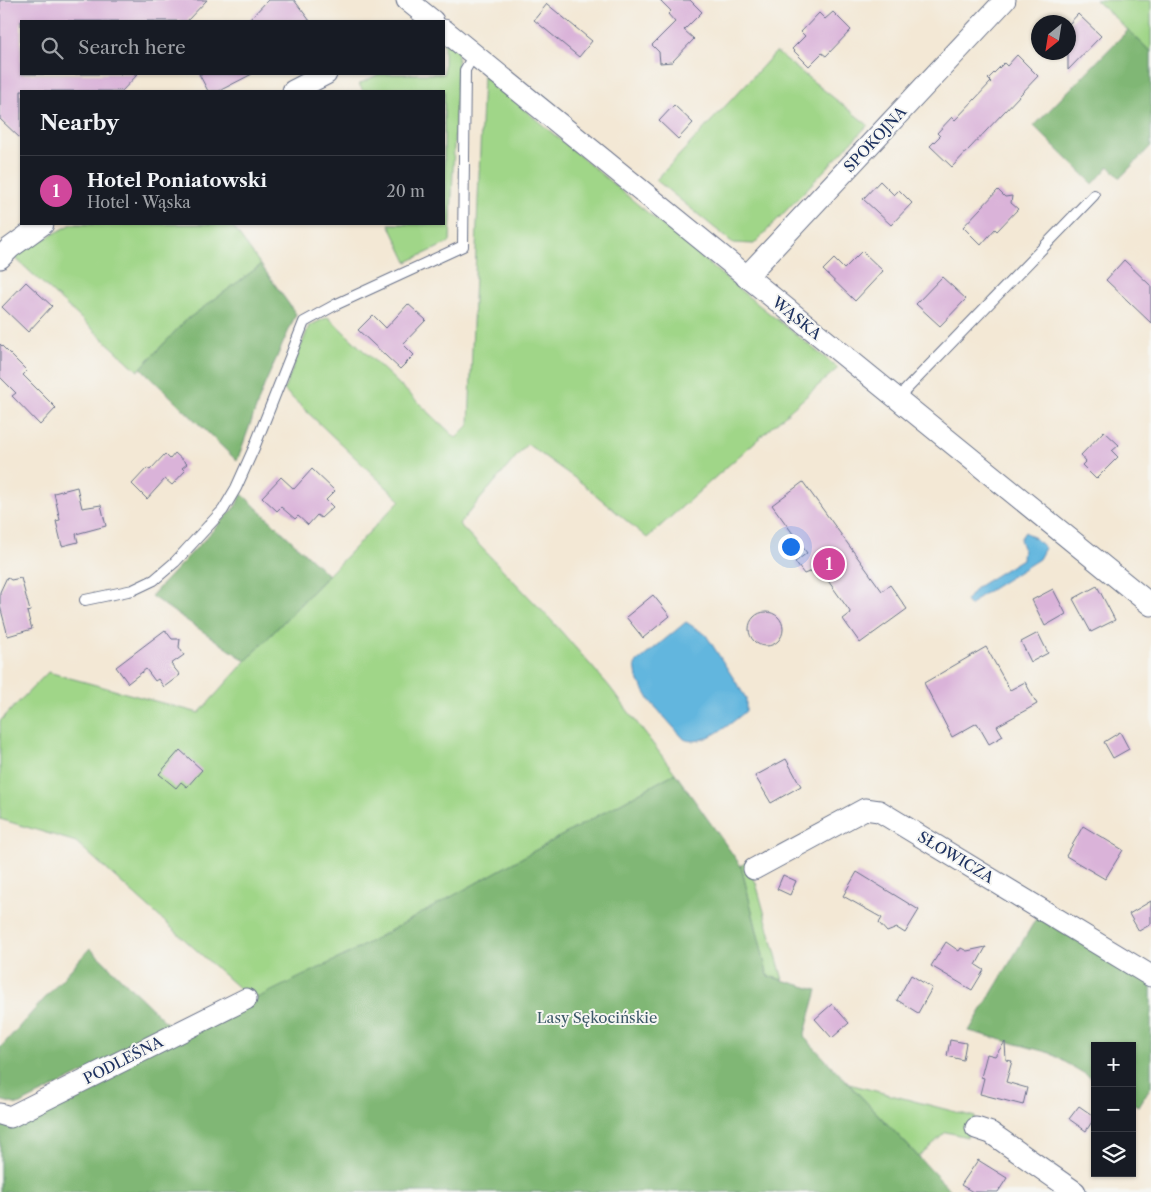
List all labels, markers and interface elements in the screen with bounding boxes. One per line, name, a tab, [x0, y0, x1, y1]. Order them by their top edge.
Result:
north arrow	[1031, 15, 1076, 60]
search box	[20, 20, 445, 75]
icon: search	[38, 34, 66, 62]
text: Search here	[78, 36, 186, 59]
street label: SPOKOJNA	[840, 101, 911, 176]
text: Nearby	[40, 110, 119, 135]
text: Hotel Poniatowski	[87, 169, 267, 192]
text: 1	[52, 181, 60, 201]
text: 20 m	[386, 181, 425, 201]
text: Hotel · Wąska	[87, 192, 191, 212]
street label: WĄSKA	[768, 292, 826, 344]
your location	[778, 534, 804, 560]
pin: 1	[813, 545, 845, 583]
street label: SŁOWICZA	[914, 827, 998, 888]
park label: Lasy Sękocińskie	[537, 1008, 657, 1027]
street label: PODLEŚNA	[80, 1031, 167, 1088]
map controls	[1091, 1042, 1136, 1177]
button: +	[1091, 1042, 1136, 1087]
button: −	[1091, 1087, 1136, 1132]
button: layers	[1091, 1132, 1136, 1177]

